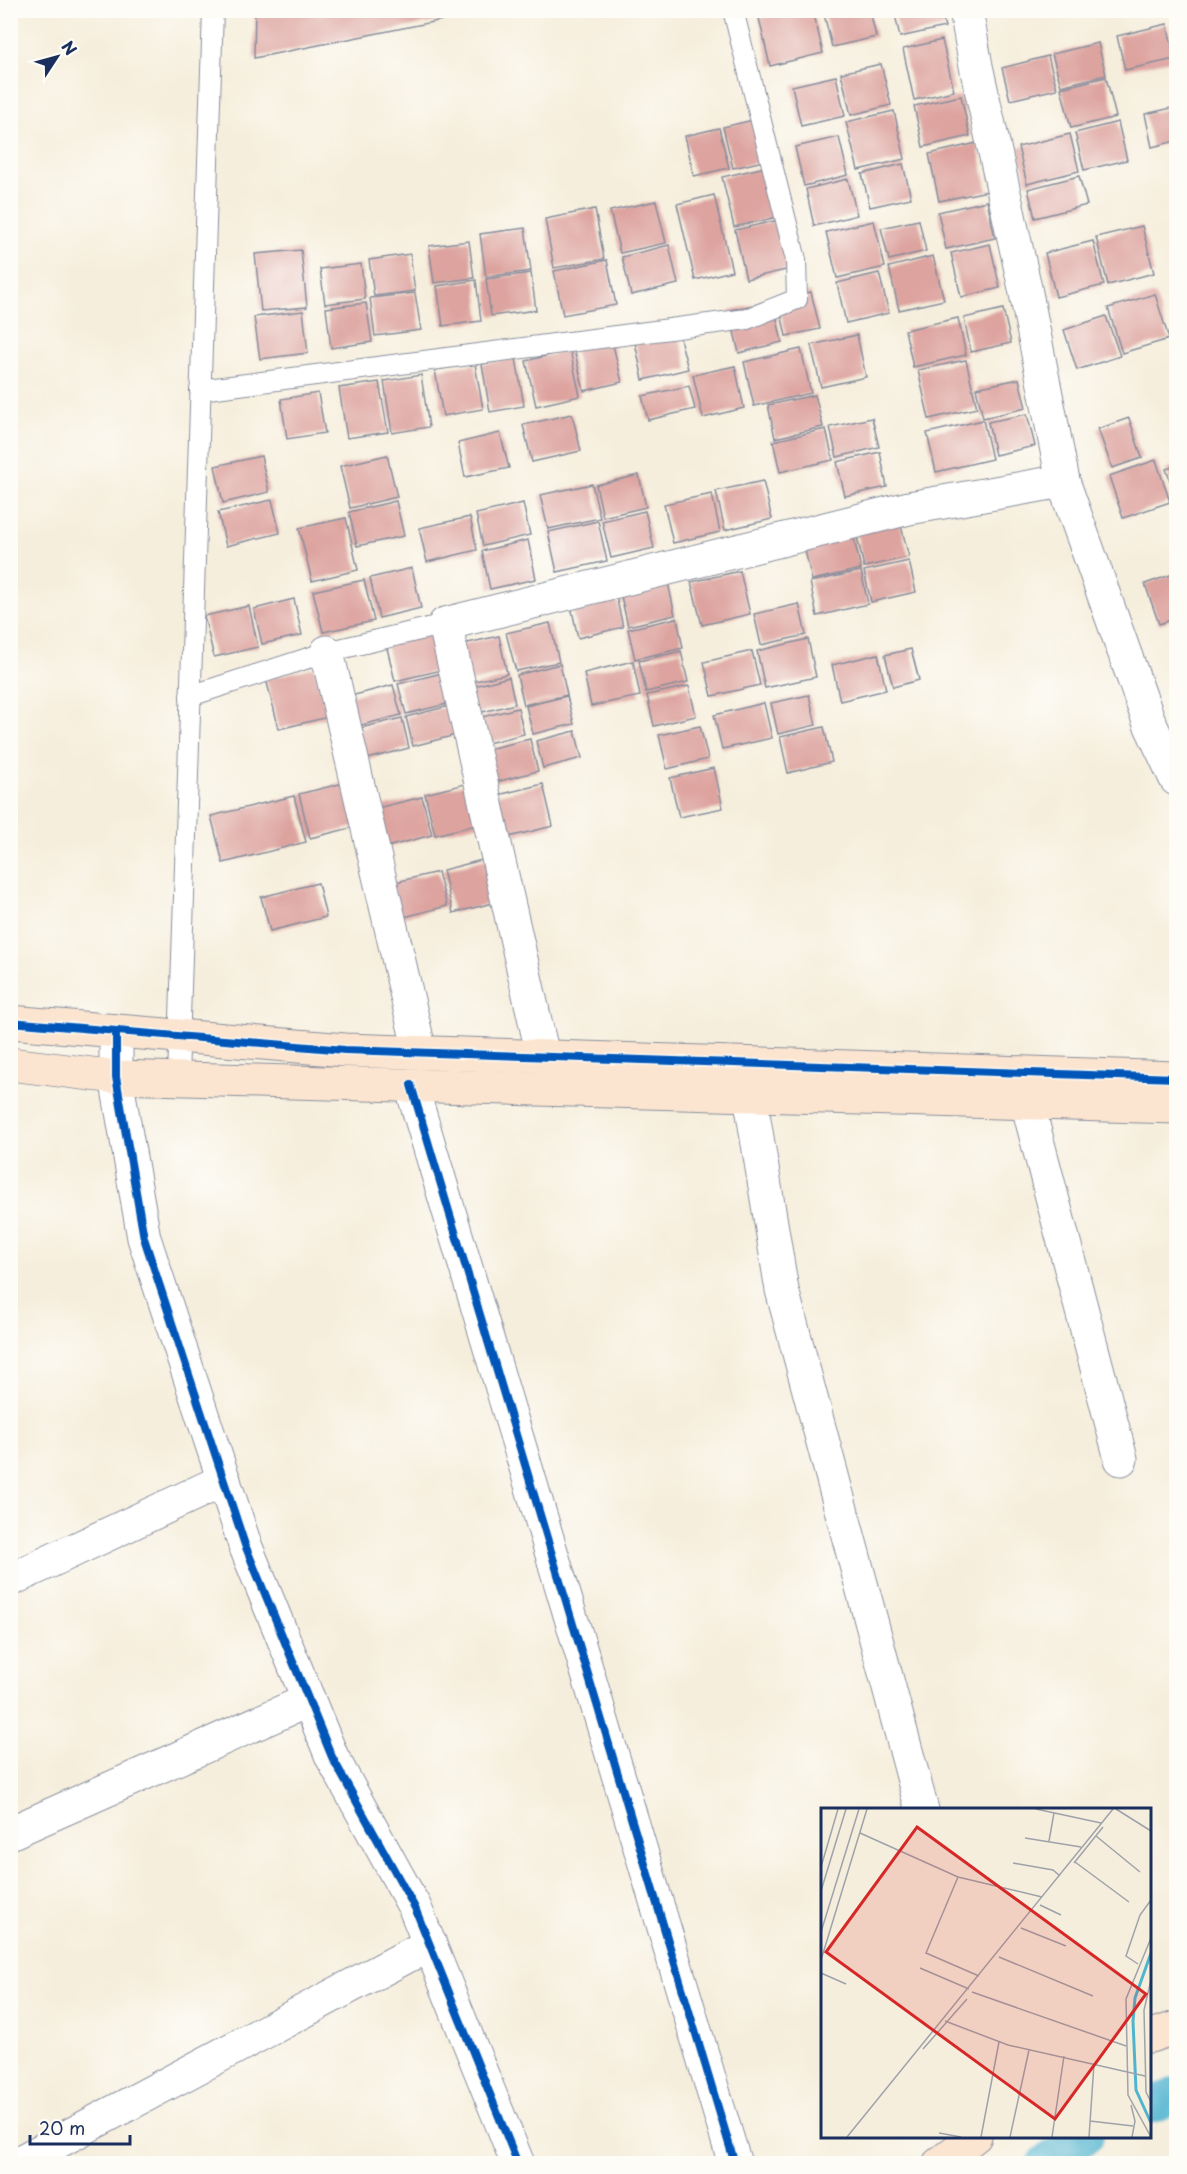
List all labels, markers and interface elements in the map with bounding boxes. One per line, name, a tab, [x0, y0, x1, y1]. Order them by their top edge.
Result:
north arrow	[27, 27, 87, 87]
text: N	[57, 35, 83, 60]
inset map	[821, 1808, 1151, 2138]
scale bar	[30, 2108, 130, 2146]
text: 20 m	[39, 2114, 85, 2141]

